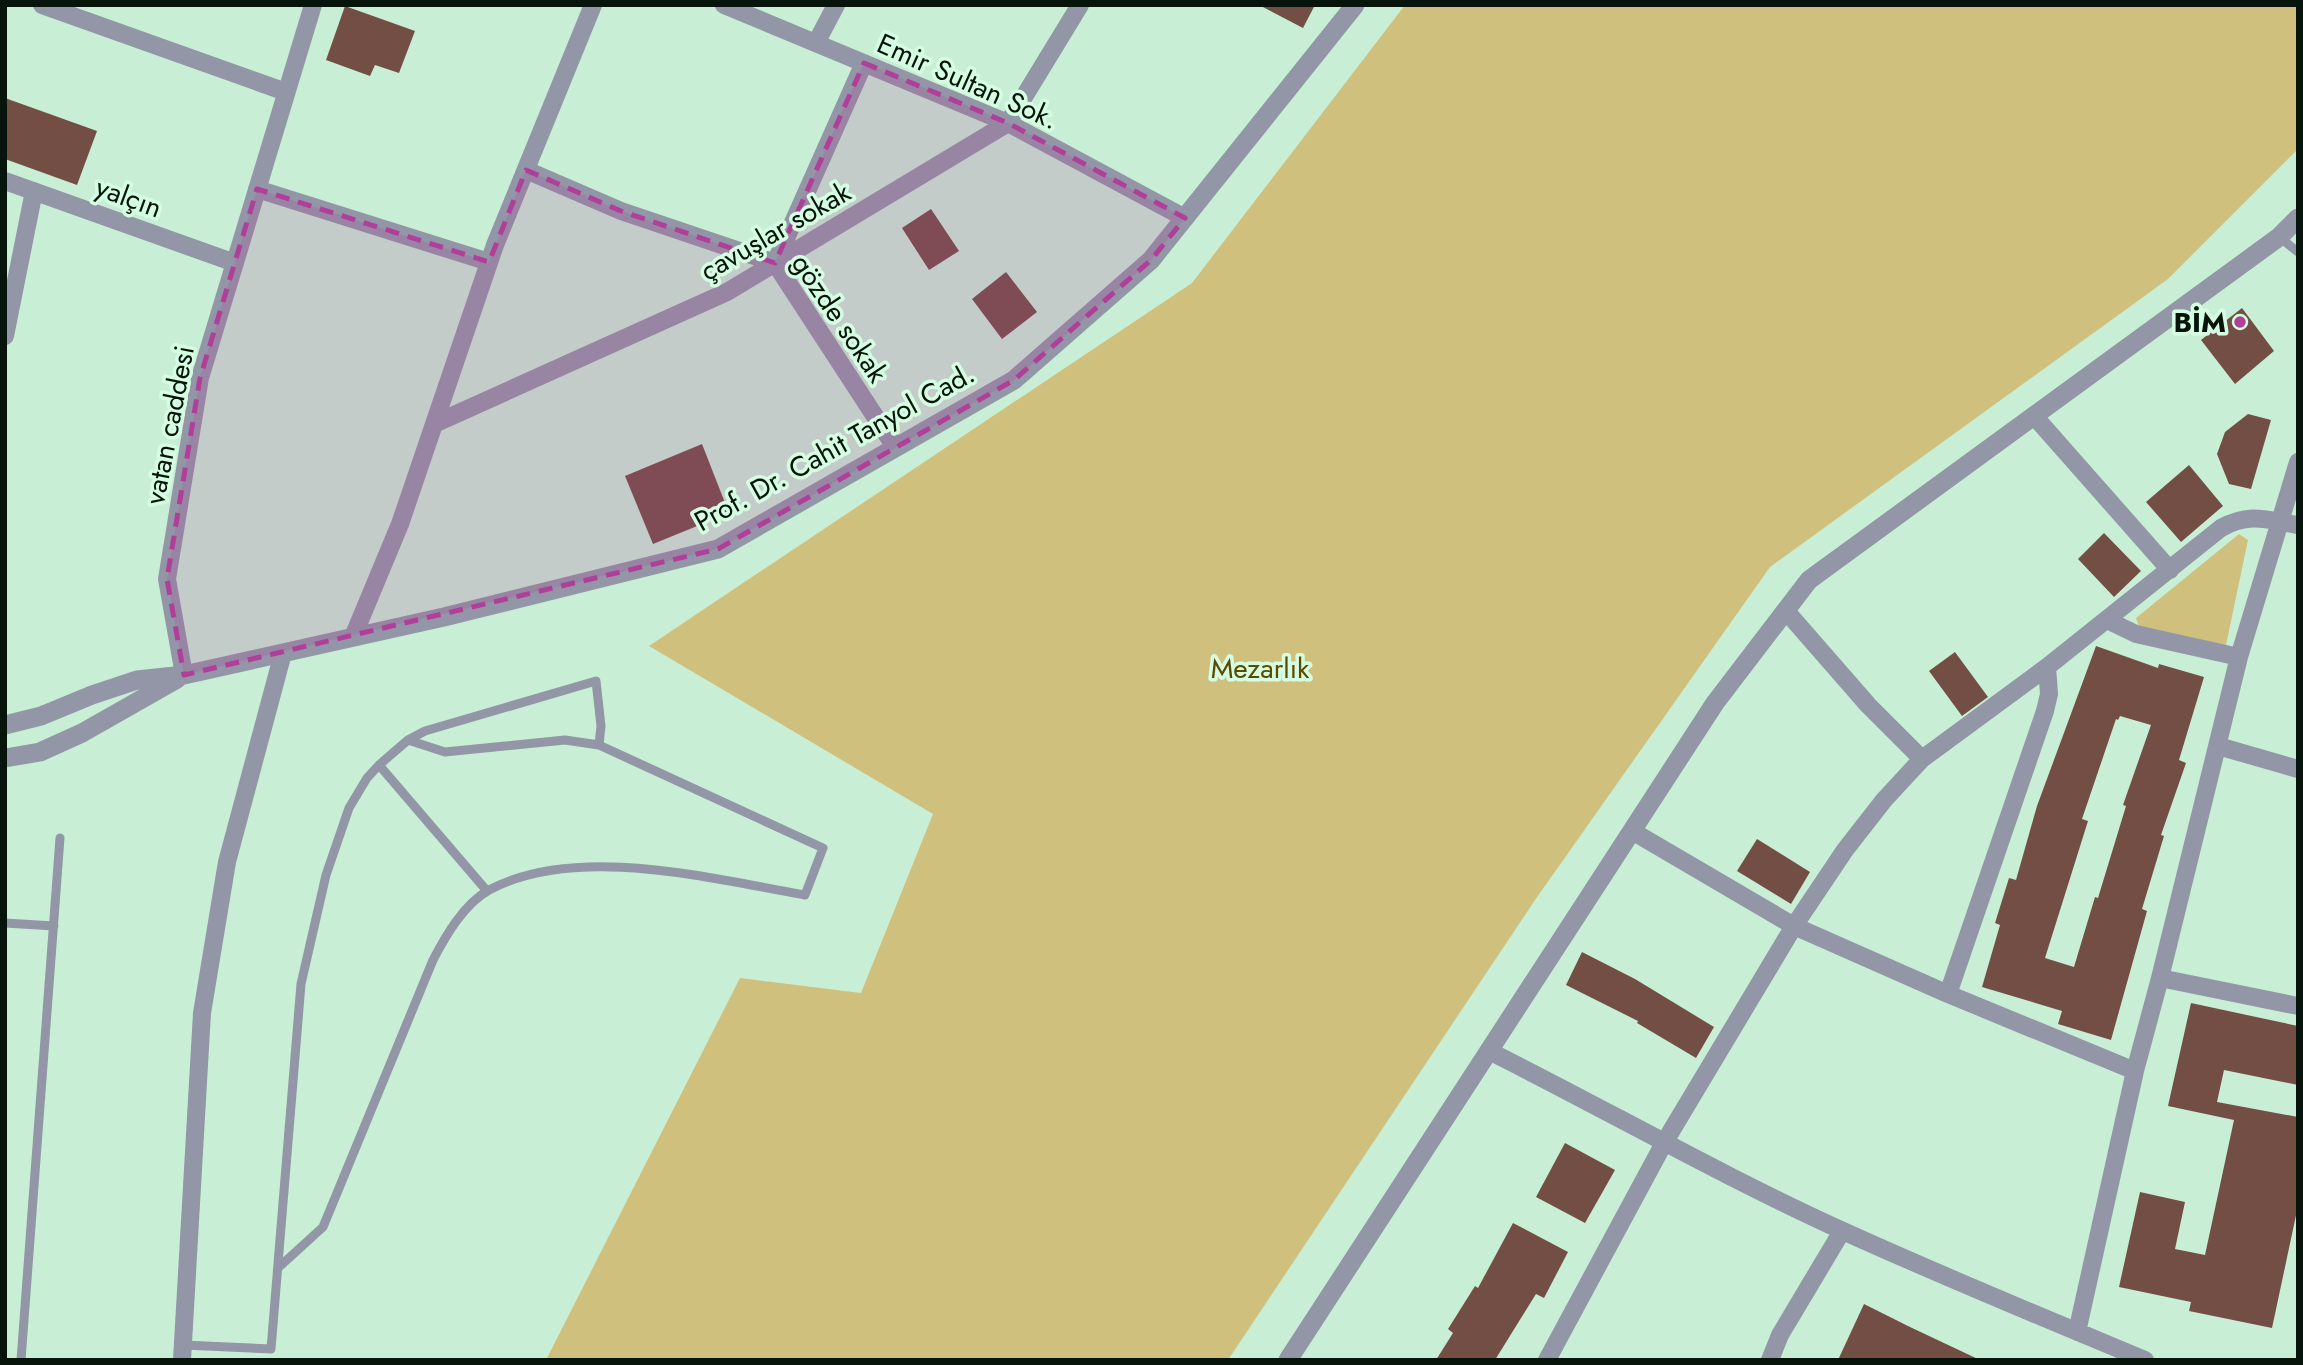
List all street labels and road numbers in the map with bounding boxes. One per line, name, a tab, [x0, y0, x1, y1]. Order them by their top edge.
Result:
street label: Emir Sultan Sok.	[871, 23, 1065, 140]
street label: yalçın	[90, 167, 168, 228]
street label: çavuşlar sokak	[692, 171, 859, 291]
street label: gözde sokak	[781, 246, 898, 391]
street label: vatan caddesi	[134, 342, 205, 508]
street label: Prof. Dr. Cahit Tanyol Cad.	[687, 353, 982, 542]

